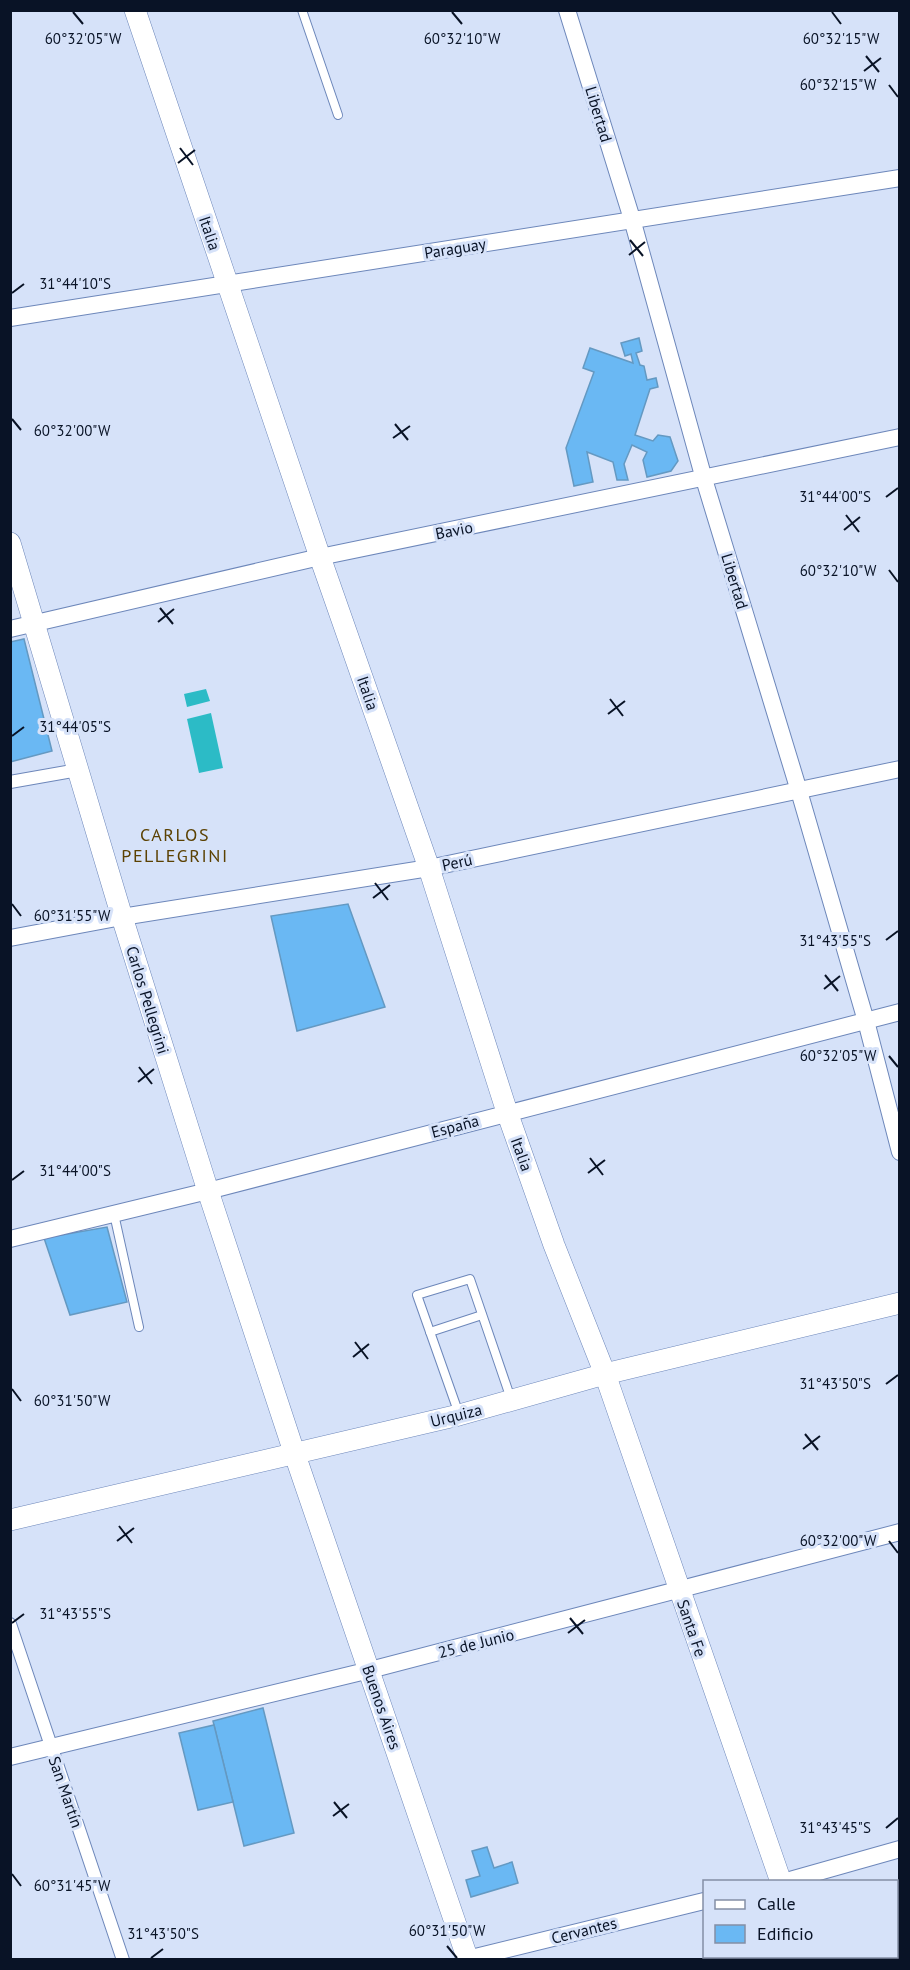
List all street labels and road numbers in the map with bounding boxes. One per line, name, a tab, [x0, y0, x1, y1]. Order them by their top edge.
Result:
street label: Libertad	[581, 84, 617, 144]
street label: Italia	[195, 213, 225, 253]
street label: Paraguay	[423, 233, 488, 263]
street label: Bavio	[434, 517, 474, 543]
street label: Libertad	[717, 551, 753, 611]
street label: Italia	[353, 673, 383, 713]
street label: Perú	[440, 849, 474, 875]
street label: Carlos Pellegrini	[122, 944, 174, 1056]
street label: España	[429, 1110, 481, 1142]
street label: Italia	[507, 1134, 537, 1174]
street label: Urquiza	[428, 1399, 484, 1431]
street label: Santa Fe	[673, 1597, 711, 1659]
street label: 25 de Junio	[436, 1624, 516, 1662]
street label: Buenos Aires	[358, 1662, 406, 1752]
street label: San Martín	[44, 1754, 88, 1830]
street label: Cervantes	[549, 1912, 619, 1948]

